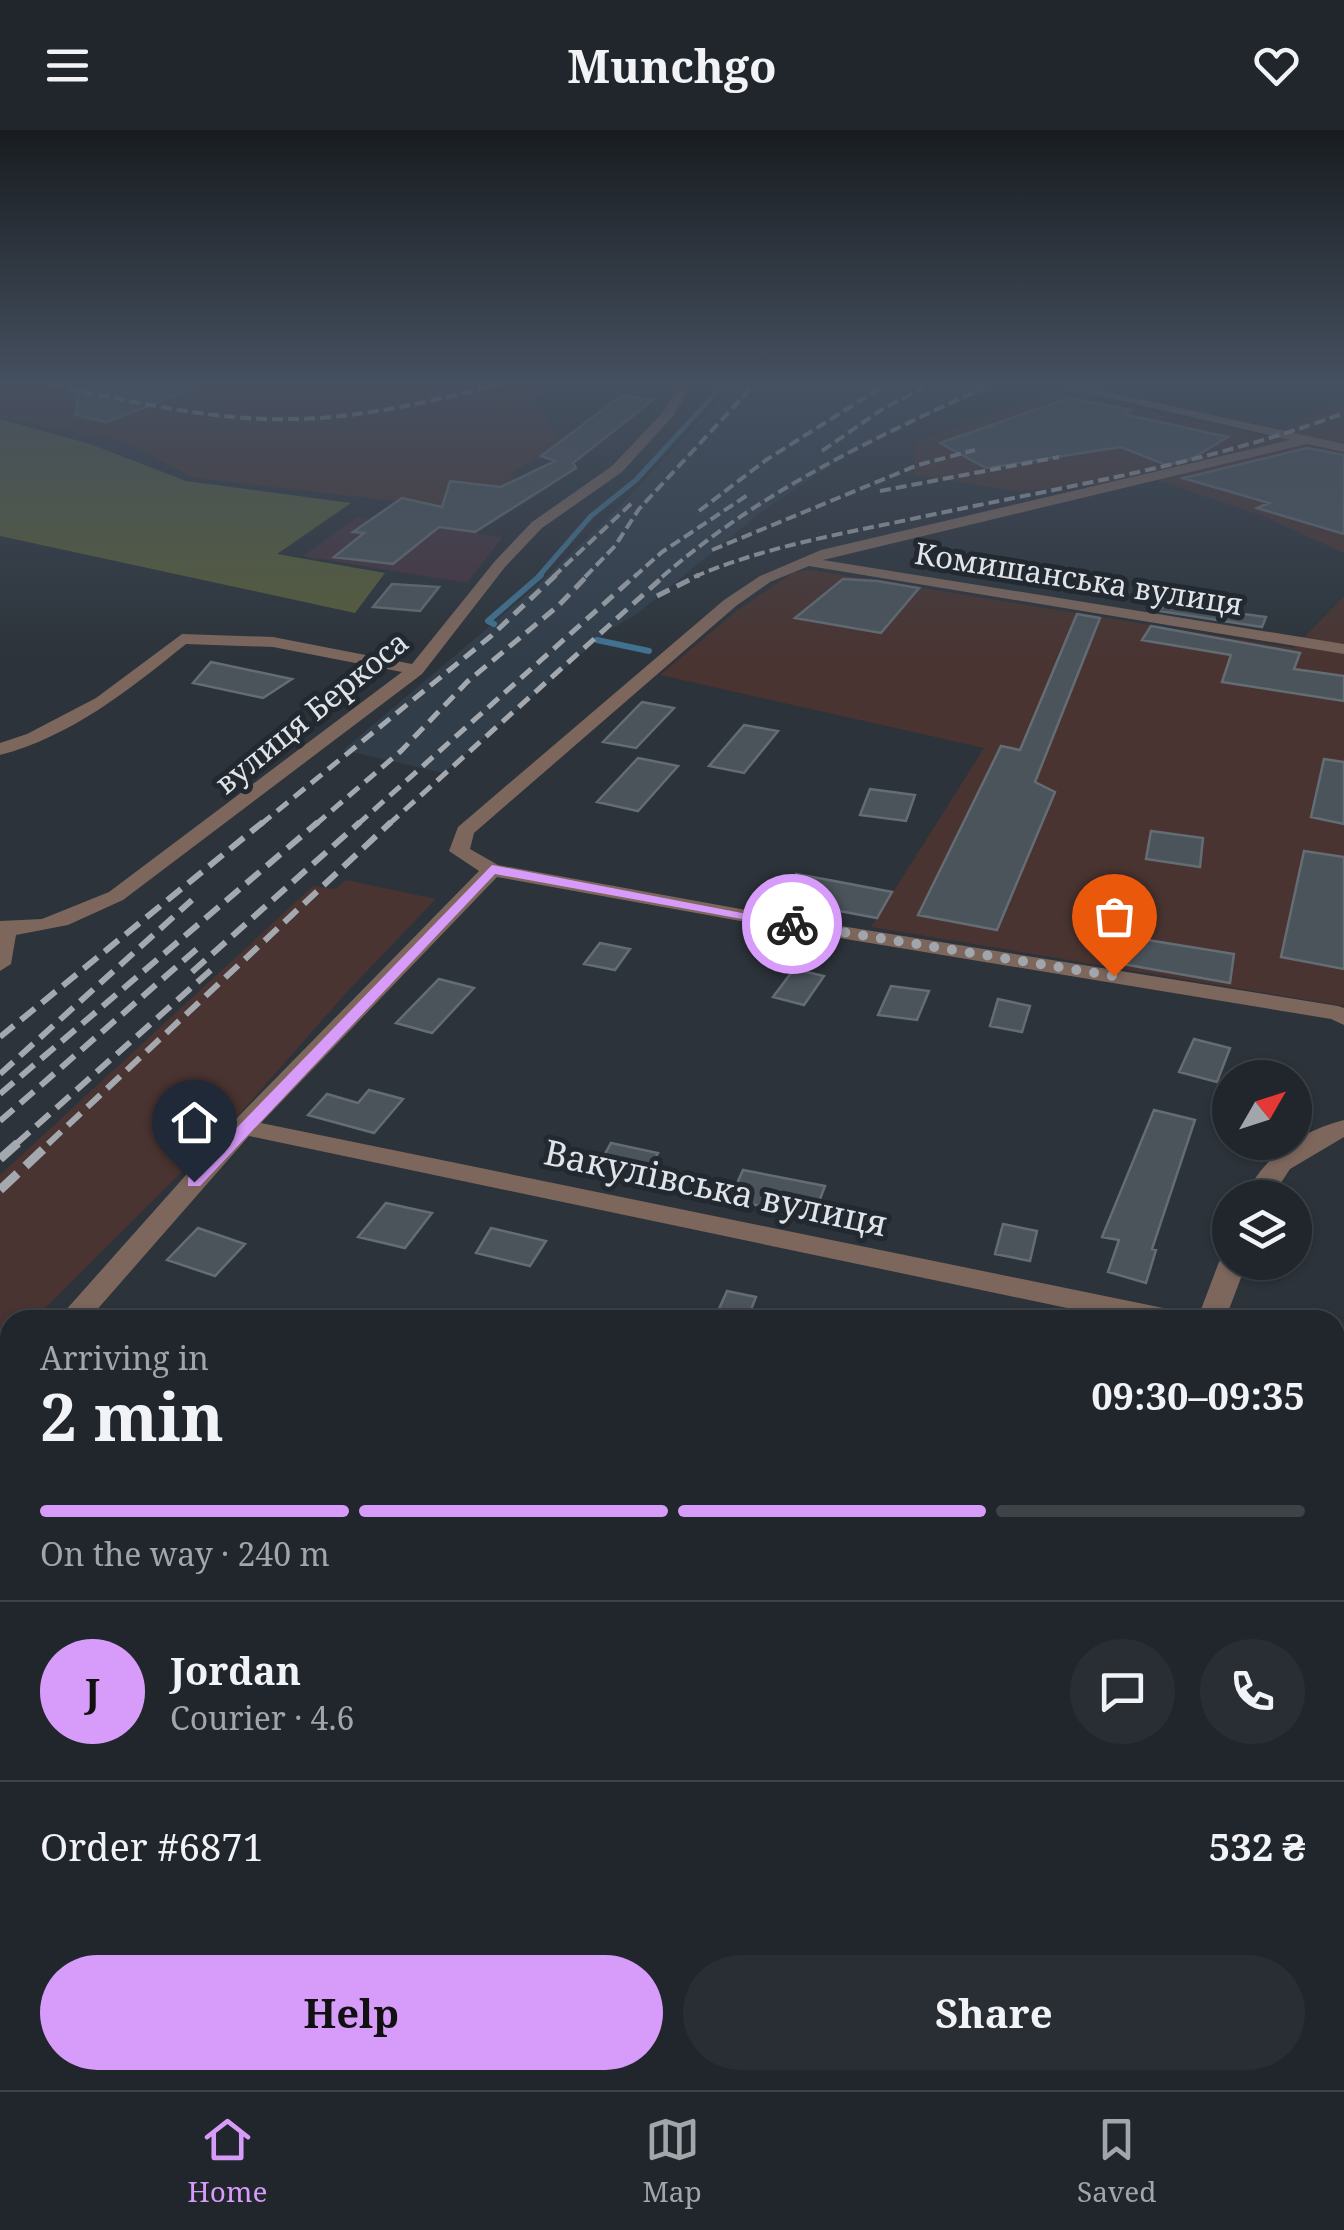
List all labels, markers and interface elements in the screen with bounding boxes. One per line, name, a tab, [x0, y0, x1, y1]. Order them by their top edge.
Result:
text: Munchgo	[567, 35, 777, 96]
icon: menu	[40, 38, 95, 93]
icon: heart	[1249, 38, 1304, 93]
street label: Комишанська вулиця	[912, 532, 1246, 624]
street label: вулиця Беркоса	[206, 621, 416, 803]
courier	[742, 874, 842, 974]
pin	[1072, 874, 1157, 977]
icon: bag	[1087, 889, 1142, 944]
icon: bike	[765, 897, 820, 952]
north arrow	[1212, 1060, 1312, 1160]
map controls	[1212, 1060, 1312, 1280]
pin	[152, 1080, 237, 1183]
icon: home	[167, 1095, 222, 1150]
street label: Вакулівська вулиця	[540, 1128, 892, 1246]
button: layers	[1212, 1180, 1312, 1280]
text: Arriving in	[40, 1336, 209, 1379]
text: 09:30–09:35	[1091, 1369, 1305, 1421]
text: 2 min	[40, 1372, 224, 1460]
text: On the way · 240 m	[40, 1532, 330, 1575]
button: chat	[1070, 1639, 1175, 1744]
button: phone	[1200, 1639, 1305, 1744]
text: Jordan	[170, 1644, 301, 1696]
text: J	[85, 1665, 100, 1717]
text: Courier · 4.6	[170, 1696, 354, 1739]
text: Order #6871	[40, 1820, 264, 1872]
text: 532 ₴	[1209, 1820, 1305, 1872]
button: Help	[40, 1955, 663, 2070]
button: Share	[683, 1955, 1305, 2070]
tab: Home	[188, 2112, 267, 2210]
tab: Map	[643, 2112, 702, 2210]
tab: Saved	[1077, 2112, 1156, 2210]

